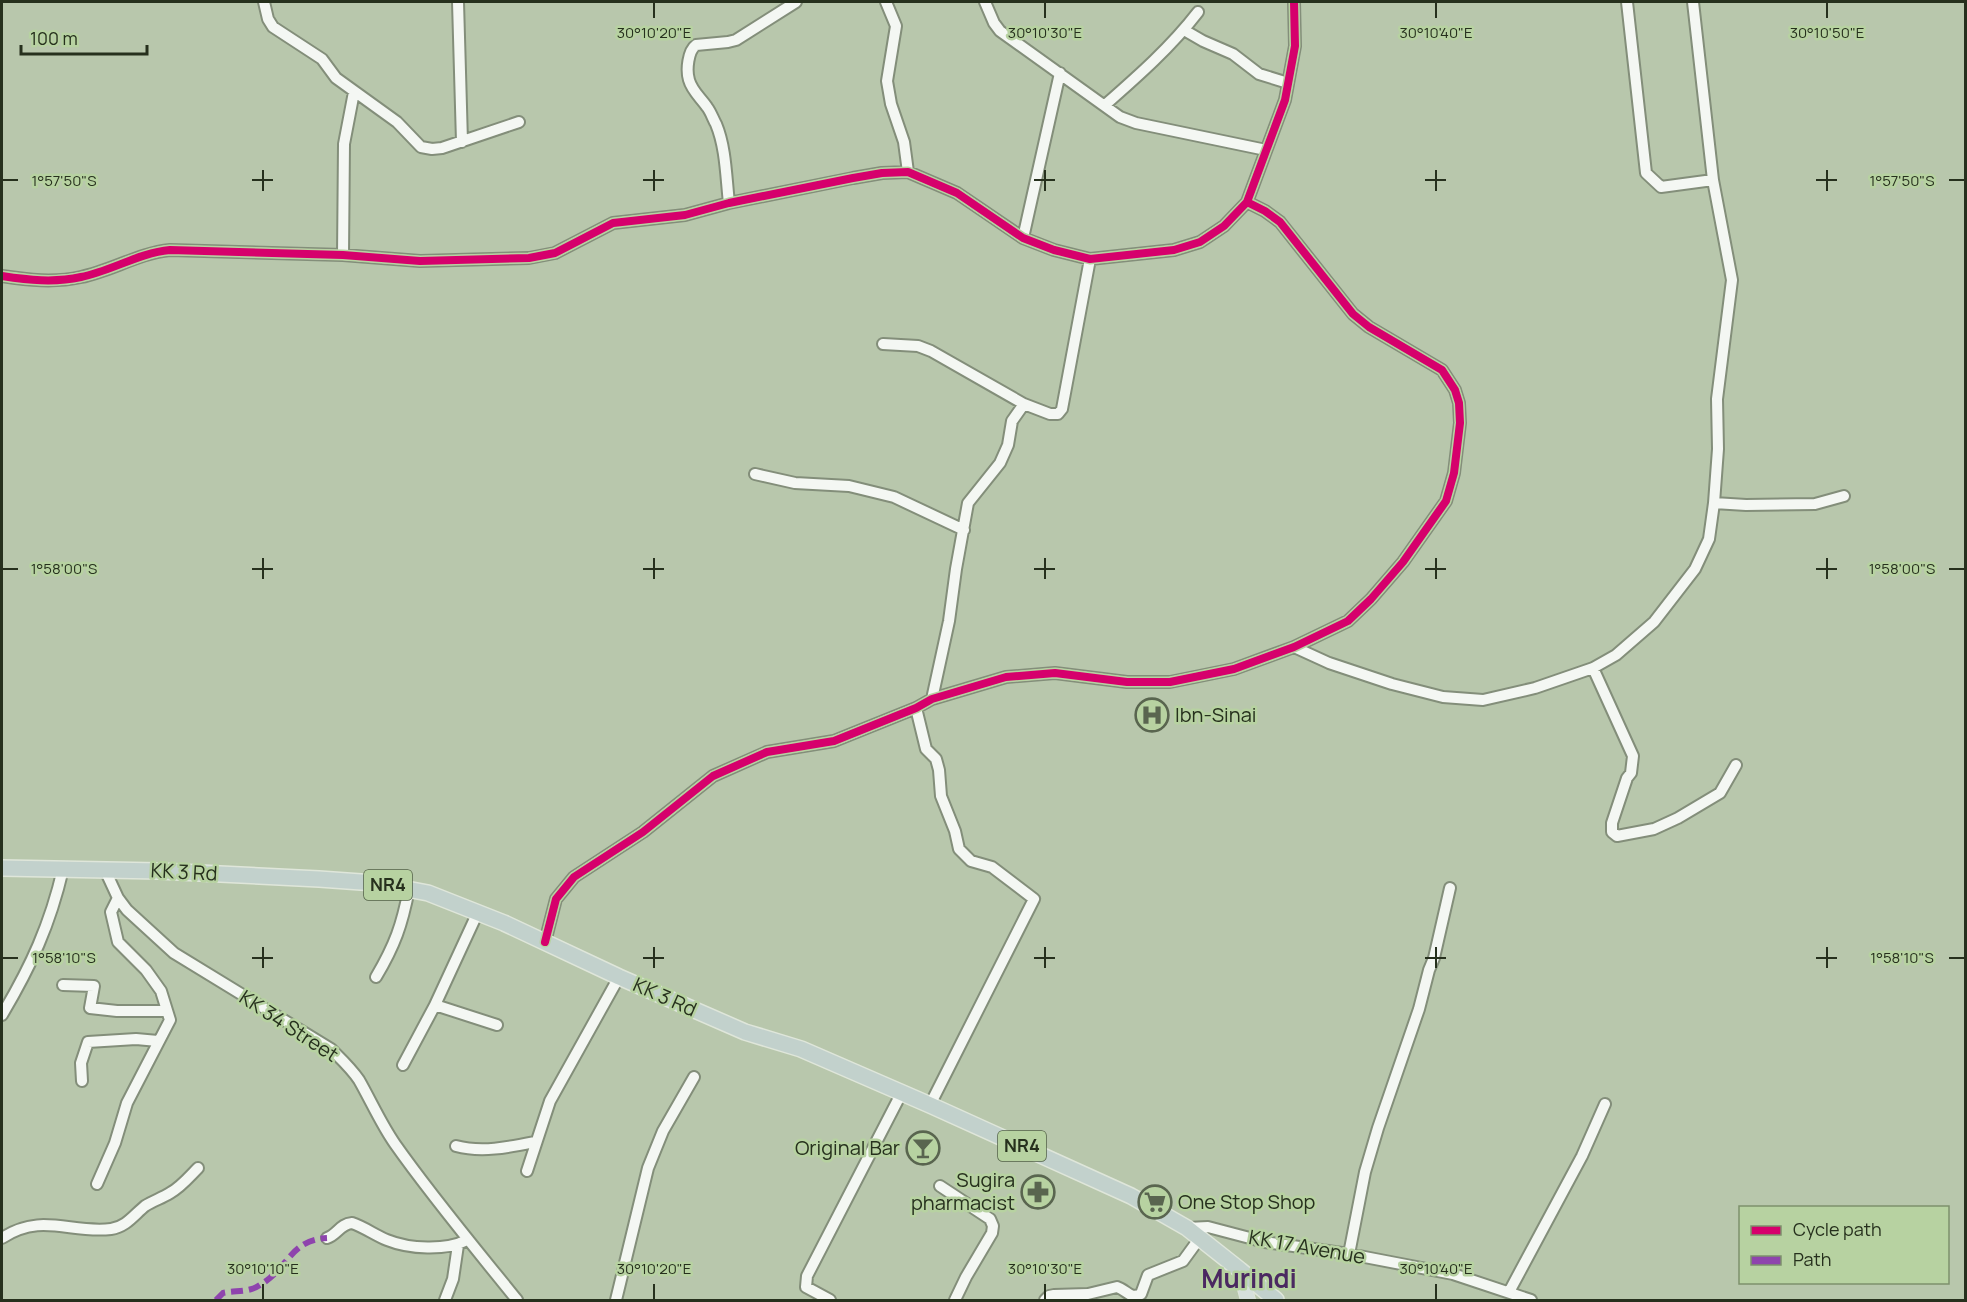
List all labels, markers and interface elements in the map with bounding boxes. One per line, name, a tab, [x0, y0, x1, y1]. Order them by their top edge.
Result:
scale bar	[21, 18, 147, 56]
text: 30°10'20"E	[617, 22, 691, 43]
text: 30°10'30"E	[1008, 22, 1082, 43]
text: 30°10'40"E	[1399, 22, 1473, 43]
text: 30°10'50"E	[1790, 22, 1864, 43]
text: 100 m	[30, 26, 78, 50]
text: 1°57'50"S	[32, 170, 96, 191]
text: 1°57'50"S	[1870, 170, 1934, 191]
text: 1°58'00"S	[31, 558, 97, 579]
text: 1°58'00"S	[1869, 558, 1935, 579]
hospital icon: Ibn-Sinai	[1134, 697, 1170, 733]
place label: Ibn-Sinai	[1175, 701, 1256, 728]
street label: KK 3 Rd	[150, 856, 218, 887]
road number: NR4	[364, 870, 412, 900]
text: 1°58'10"S	[32, 947, 96, 968]
text: 1°58'10"S	[1870, 947, 1934, 968]
street label: KK 3 Rd	[629, 971, 701, 1022]
street label: KK 34 Street	[235, 984, 344, 1068]
bar icon: Original Bar	[905, 1130, 941, 1166]
road number: NR4	[998, 1131, 1046, 1161]
place label: Original Bar	[795, 1134, 900, 1161]
place label: Sugira pharmacist	[911, 1166, 1015, 1216]
pharmacy icon: Sugira pharmacist	[1020, 1174, 1056, 1210]
supermarket icon: One Stop Shop	[1137, 1184, 1173, 1220]
place label: One Stop Shop	[1178, 1188, 1316, 1215]
legend	[1739, 1206, 1949, 1284]
text: Cycle path	[1793, 1217, 1882, 1241]
street label: KK 17 Avenue	[1247, 1223, 1367, 1270]
text: Path	[1793, 1247, 1831, 1271]
text: 30°10'10"E	[227, 1258, 299, 1279]
text: 30°10'20"E	[617, 1258, 691, 1279]
text: 30°10'30"E	[1008, 1258, 1082, 1279]
text: 30°10'40"E	[1399, 1258, 1473, 1279]
district label: Murindi	[1201, 1260, 1297, 1296]

